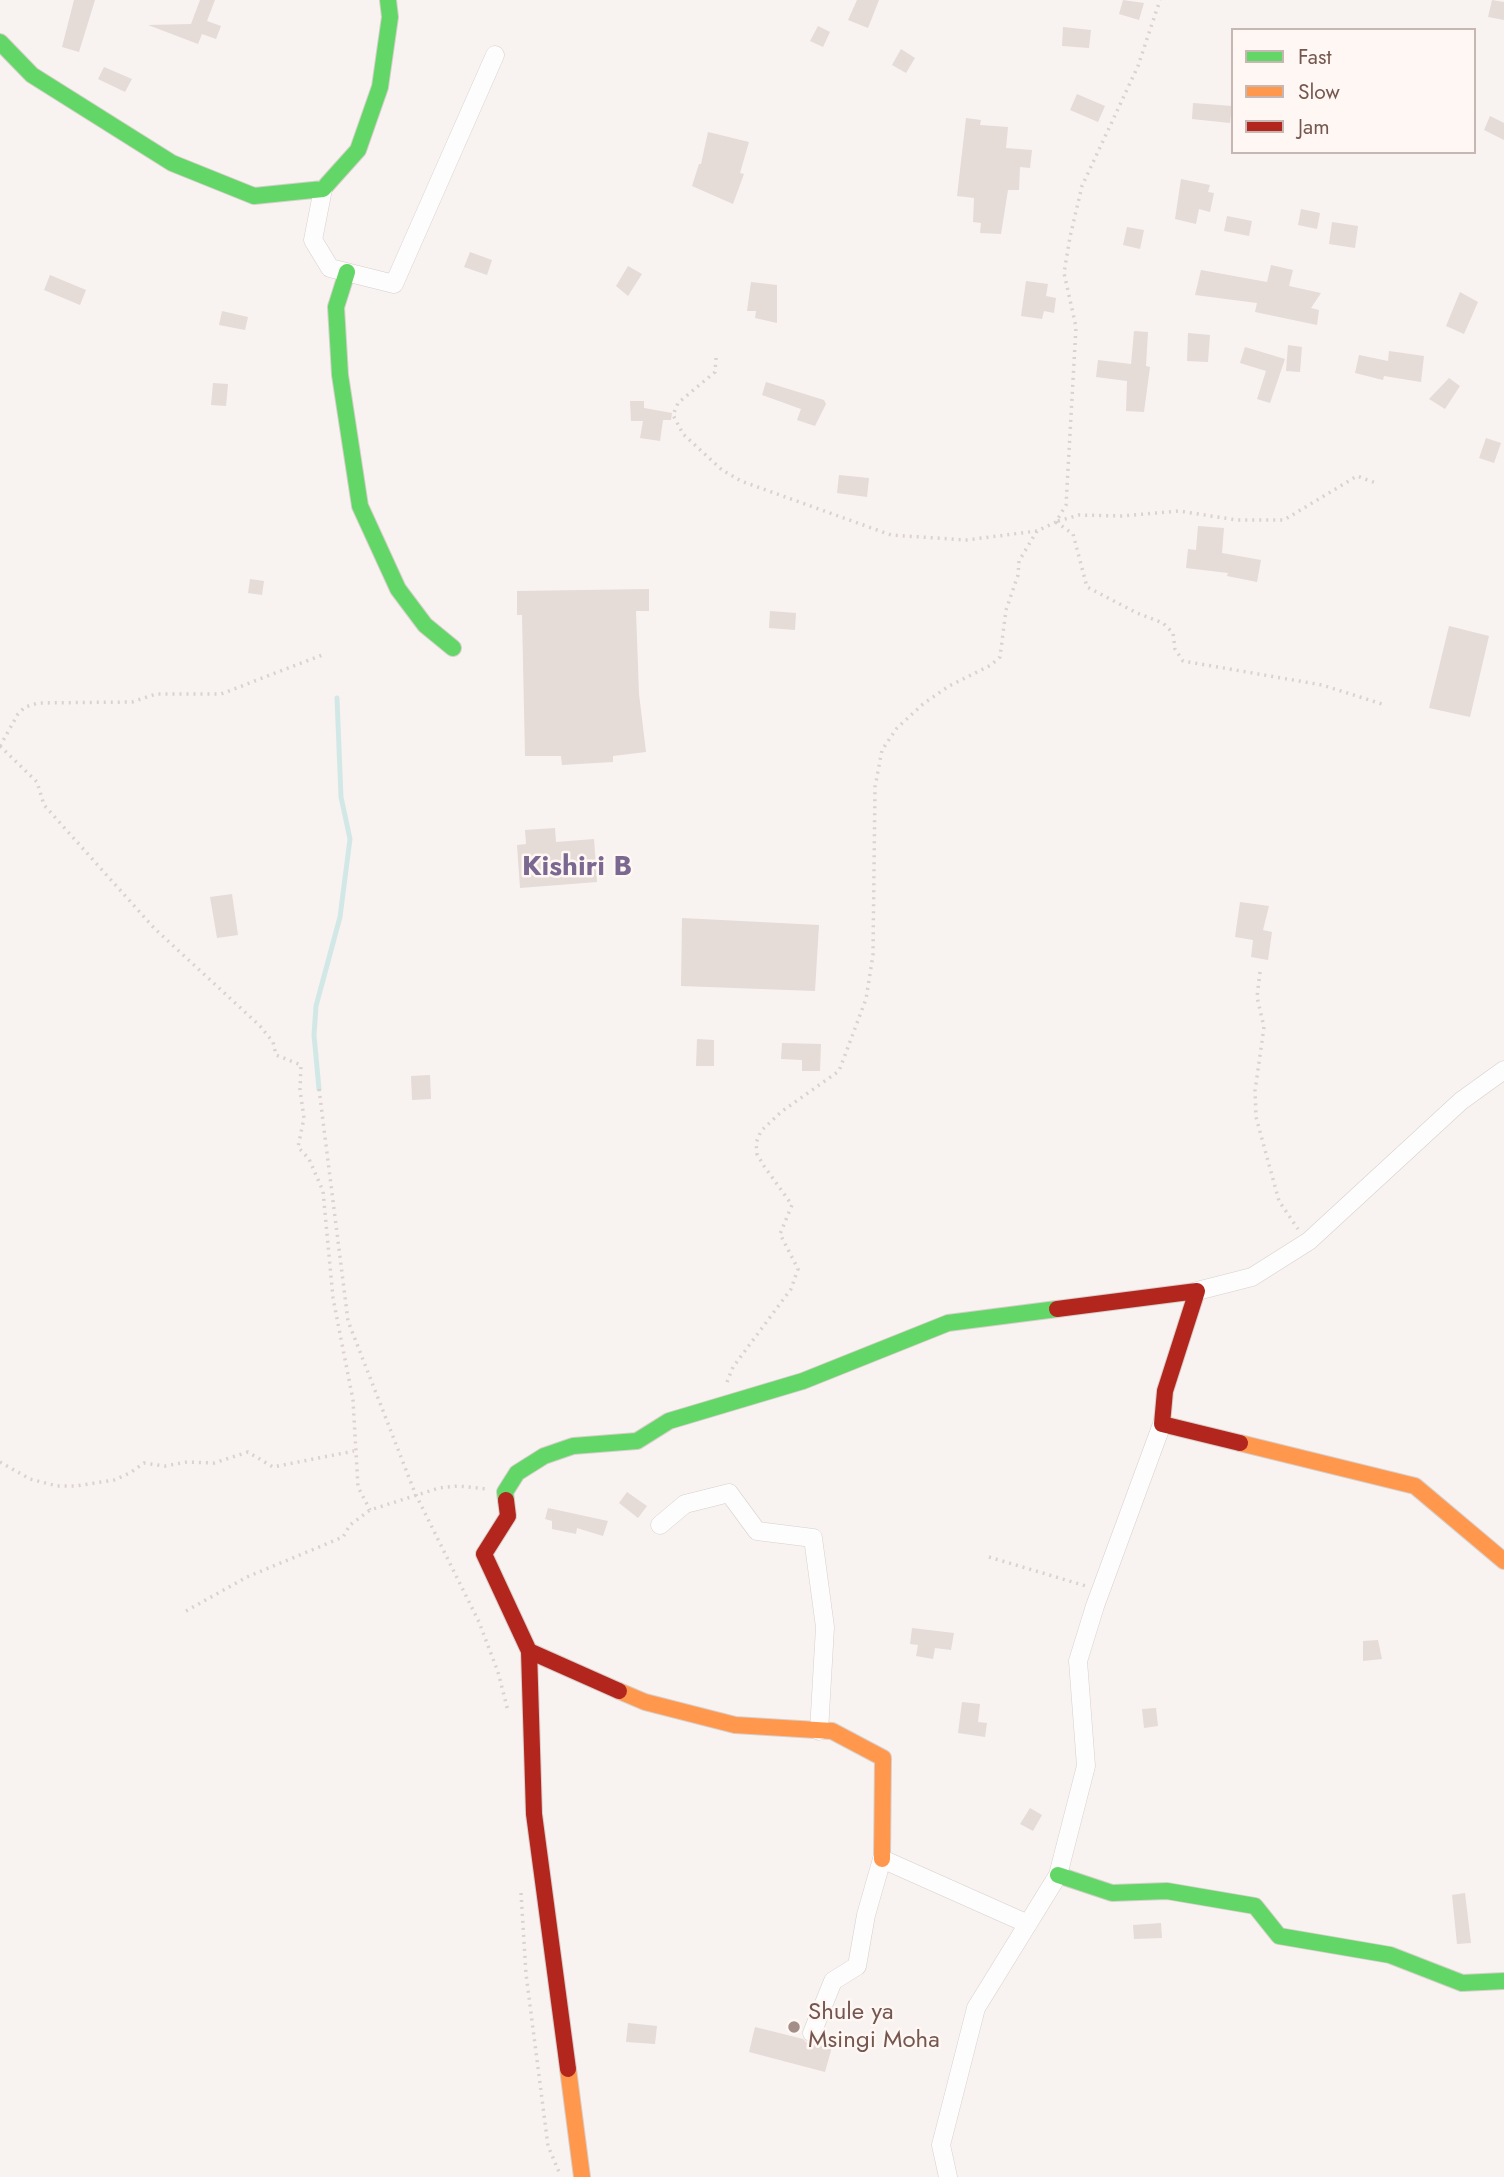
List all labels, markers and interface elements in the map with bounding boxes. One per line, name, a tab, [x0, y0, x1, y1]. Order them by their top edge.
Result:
legend	[1231, 28, 1476, 154]
text: Fast	[1298, 42, 1331, 72]
text: Slow	[1298, 77, 1340, 107]
text: Jam	[1298, 112, 1330, 142]
district label: Kishiri B	[522, 851, 632, 885]
place label: Shule ya Msingi Moha	[808, 1999, 940, 2055]
marker: Shule ya Msingi Moha	[786, 2019, 802, 2035]

